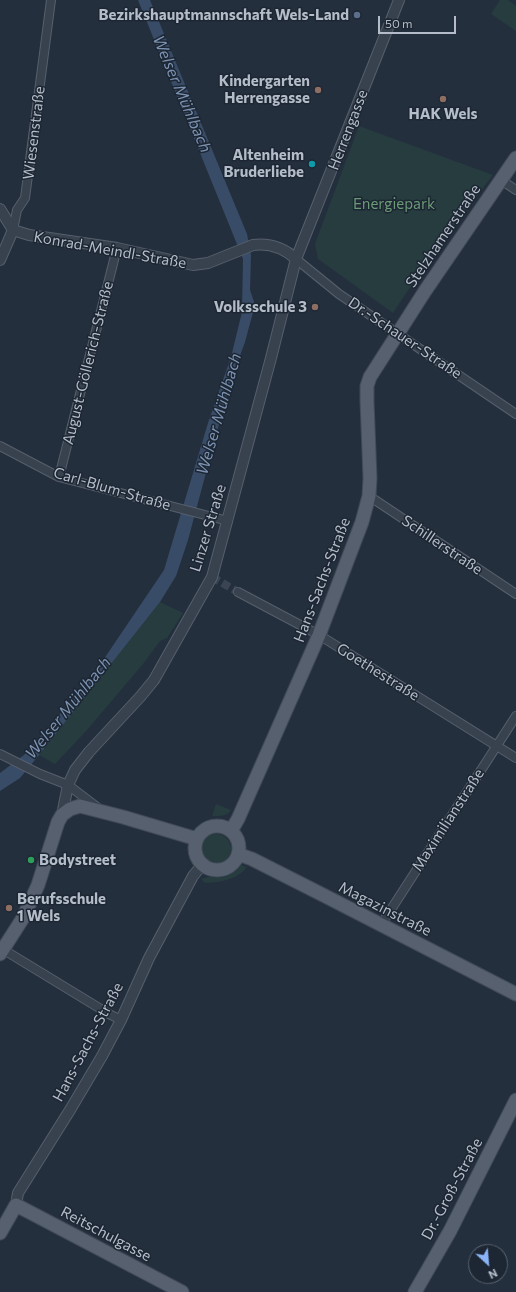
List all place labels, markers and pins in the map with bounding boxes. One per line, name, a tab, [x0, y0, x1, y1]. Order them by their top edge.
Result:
place label: Bezirkshauptmannschaft Wels-Land	[99, 6, 349, 24]
marker: Bezirkshauptmannschaft Wels-Land	[352, 10, 362, 20]
place label: Kindergarten Herrengasse	[219, 72, 310, 107]
marker: Kindergarten Herrengasse	[313, 85, 323, 95]
marker: HAK Wels	[438, 94, 448, 104]
place label: HAK Wels	[409, 105, 477, 123]
place label: Altenheim Bruderliebe	[224, 146, 304, 181]
marker: Altenheim Bruderliebe	[307, 159, 317, 169]
place label: Volksschule 3	[214, 298, 307, 316]
marker: Volksschule 3	[310, 302, 320, 312]
place label: Bodystreet	[39, 851, 116, 869]
marker: Bodystreet	[26, 855, 36, 865]
place label: Berufsschule 1 Wels	[17, 890, 106, 925]
marker: Berufsschule 1 Wels	[4, 903, 14, 913]

